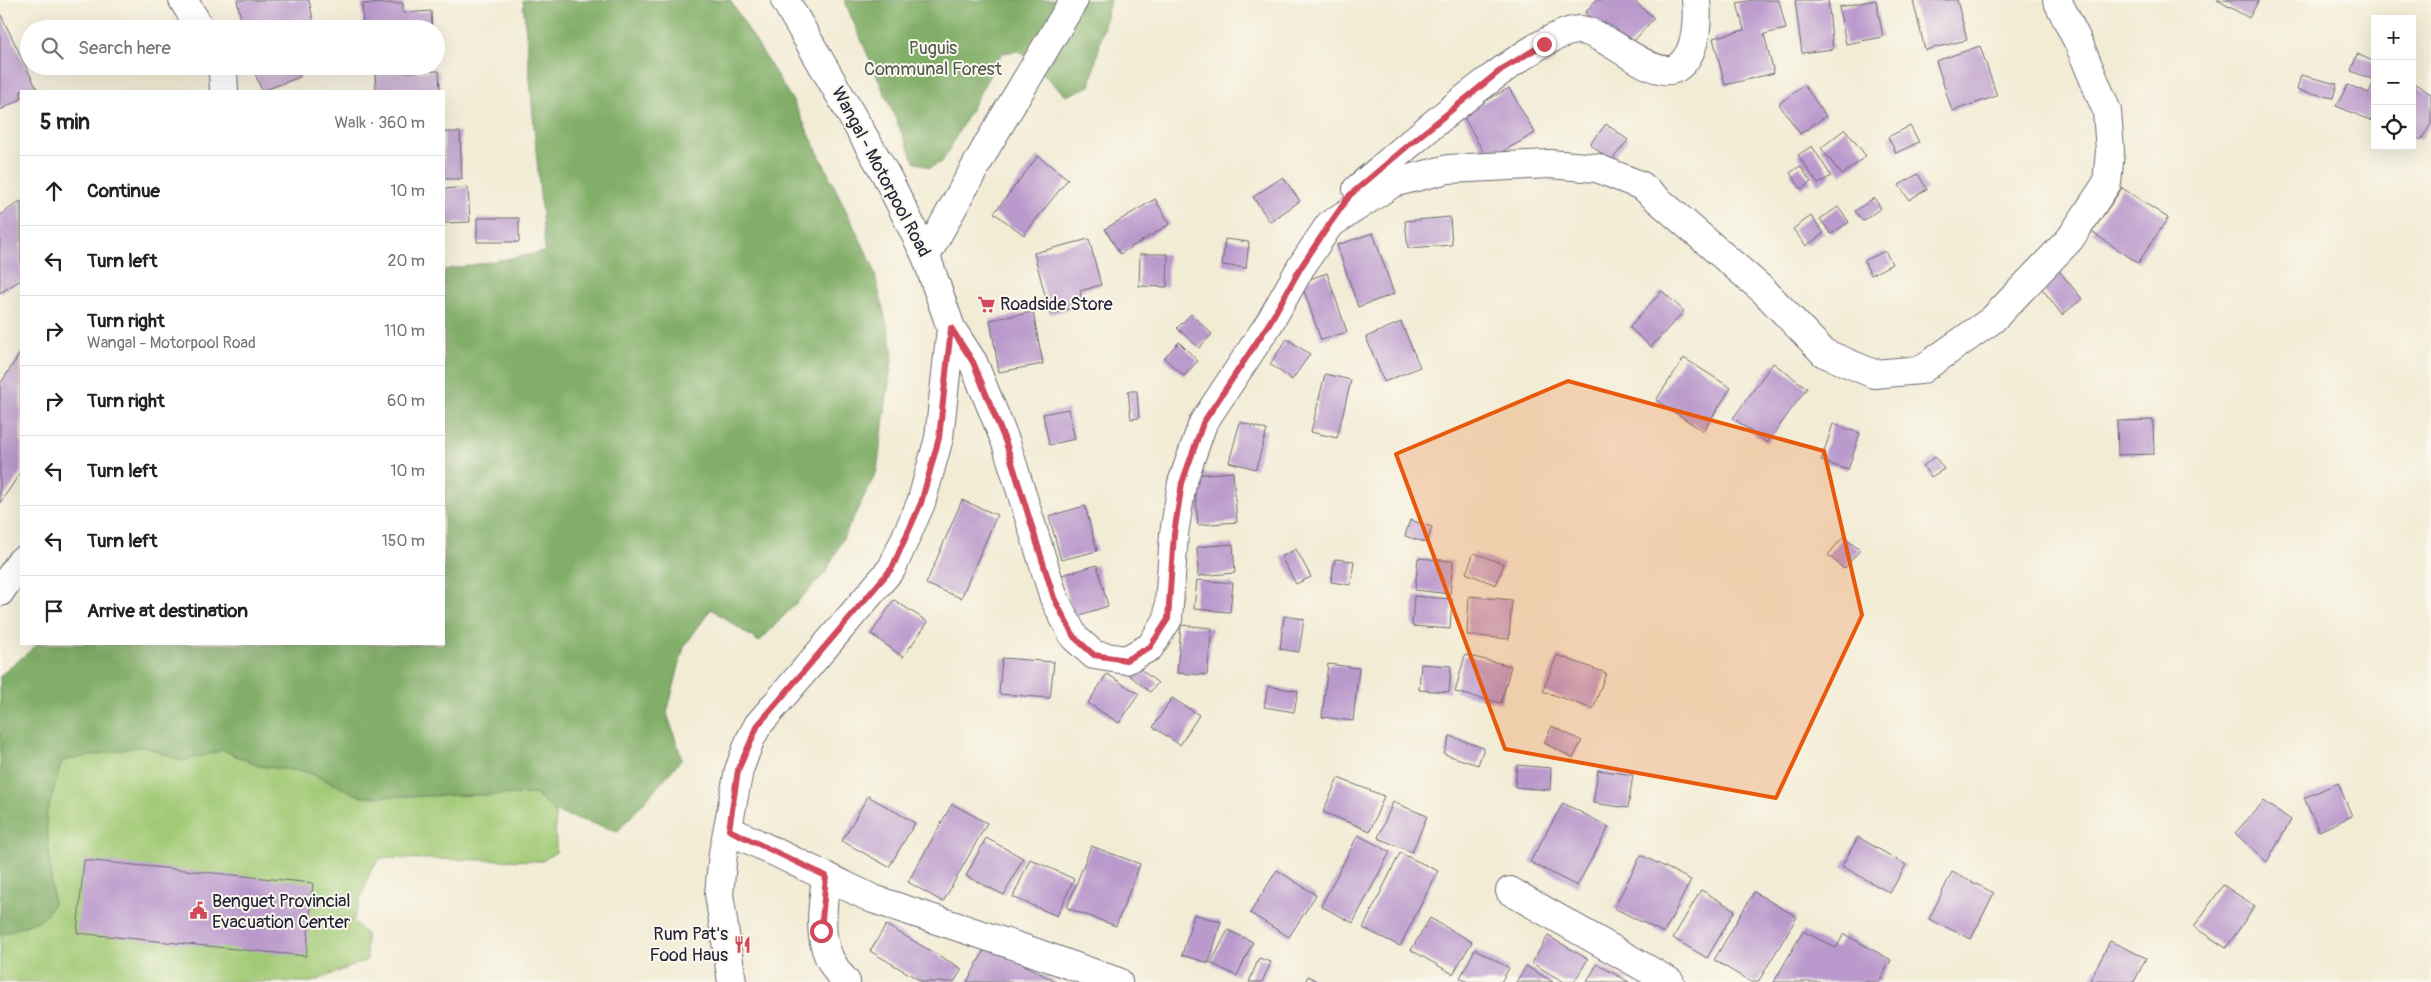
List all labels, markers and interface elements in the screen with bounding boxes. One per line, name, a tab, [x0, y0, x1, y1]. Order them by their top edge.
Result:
map controls	[2371, 15, 2416, 150]
button: +	[2371, 15, 2416, 60]
search box	[20, 20, 445, 75]
route end	[1533, 33, 1556, 56]
icon: search	[38, 34, 66, 62]
text: Search here	[78, 36, 171, 60]
park label: Puguis Communal Forest	[864, 37, 1003, 81]
button: −	[2371, 60, 2416, 105]
street label: Wangal - Motorpool Road	[826, 83, 936, 261]
button: locate	[2371, 105, 2416, 150]
text: 5 min	[40, 109, 90, 136]
text: Walk · 360 m	[334, 113, 425, 133]
icon: ahead	[40, 177, 68, 205]
text: Continue	[87, 179, 160, 203]
text: 10 m	[390, 181, 425, 201]
icon: left	[40, 247, 68, 275]
text: Turn left	[87, 249, 157, 273]
text: 20 m	[387, 251, 425, 271]
place label: Roadside Store	[1000, 293, 1113, 316]
supermarket icon: Roadside Store	[976, 294, 996, 314]
text: Turn right	[87, 309, 165, 333]
icon: right	[40, 317, 68, 345]
text: 110 m	[384, 321, 425, 341]
text: Wangal - Motorpool Road	[87, 333, 256, 353]
icon: right	[40, 387, 68, 415]
text: Turn right	[87, 389, 165, 413]
text: 60 m	[387, 391, 425, 411]
icon: left	[40, 457, 68, 485]
text: Turn left	[87, 459, 157, 483]
text: 10 m	[390, 461, 425, 481]
icon: left	[40, 527, 68, 555]
text: Turn left	[87, 529, 157, 553]
text: 150 m	[381, 531, 425, 551]
icon: arrive	[40, 597, 68, 625]
text: Arrive at destination	[87, 599, 248, 623]
place label: Benguet Provincial Evacuation Center	[212, 890, 351, 934]
public building icon: Benguet Provincial Evacuation Center	[188, 901, 208, 921]
route start	[810, 920, 833, 943]
place label: Rum Pat's Food Haus	[649, 923, 728, 967]
restaurant icon: Rum Pat's Food Haus	[732, 934, 752, 954]

